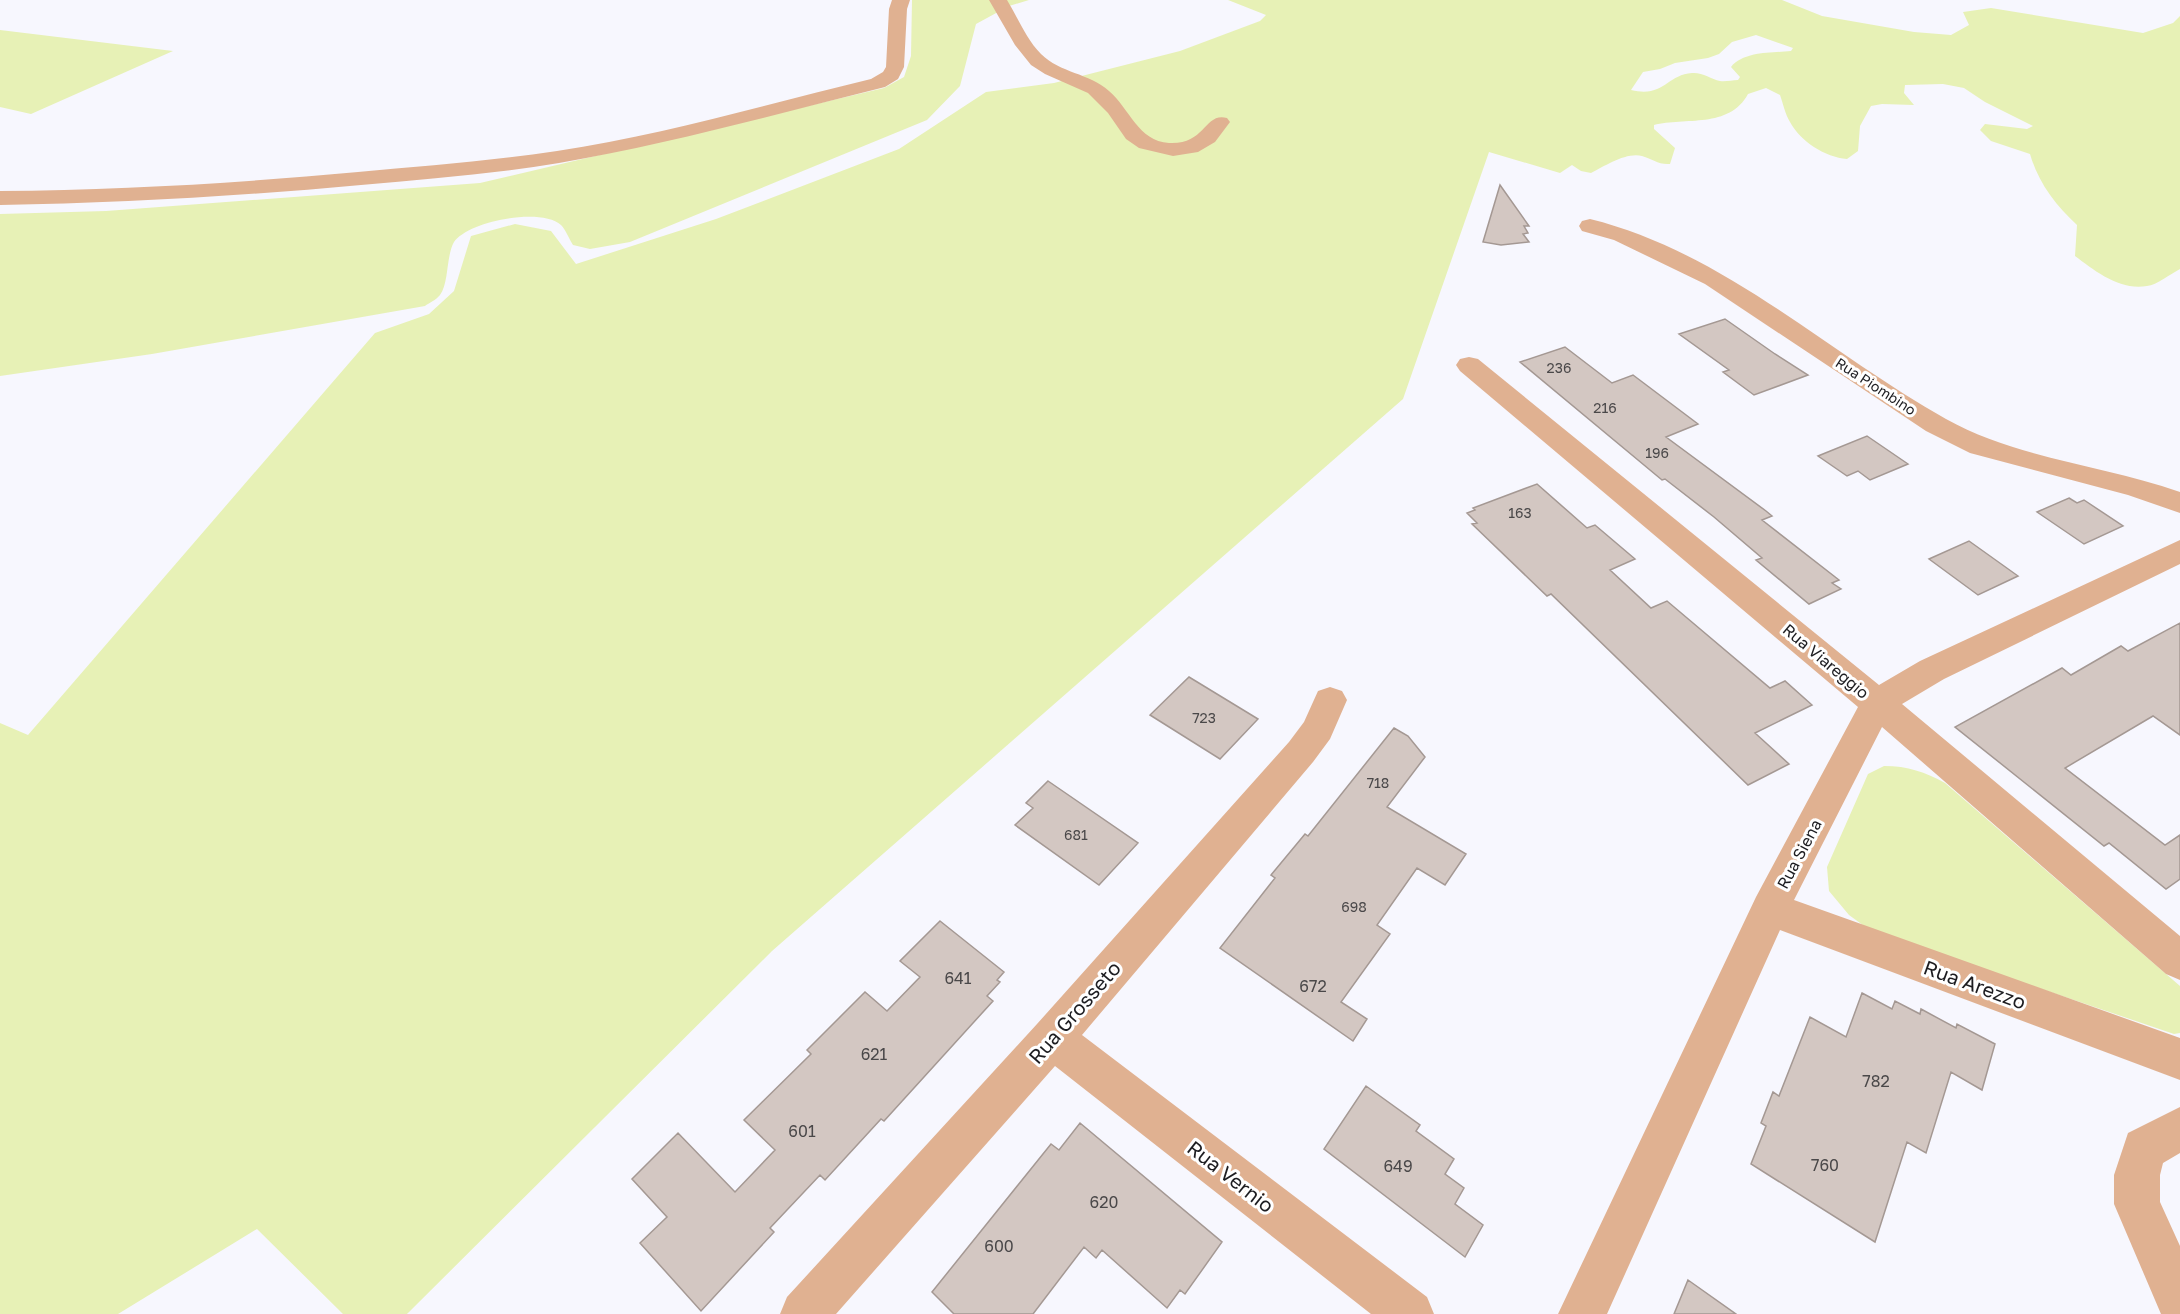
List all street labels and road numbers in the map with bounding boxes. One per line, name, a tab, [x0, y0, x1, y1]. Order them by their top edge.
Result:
street label: Rua Piombino	[1833, 354, 1919, 418]
street label: Rua Viareggio	[1779, 619, 1873, 703]
street label: Rua Siena	[1772, 816, 1826, 892]
street label: Rua Arezzo	[1921, 954, 2029, 1014]
street label: Rua Grosseto	[1023, 956, 1125, 1068]
street label: Rua Vernio	[1183, 1135, 1279, 1217]

